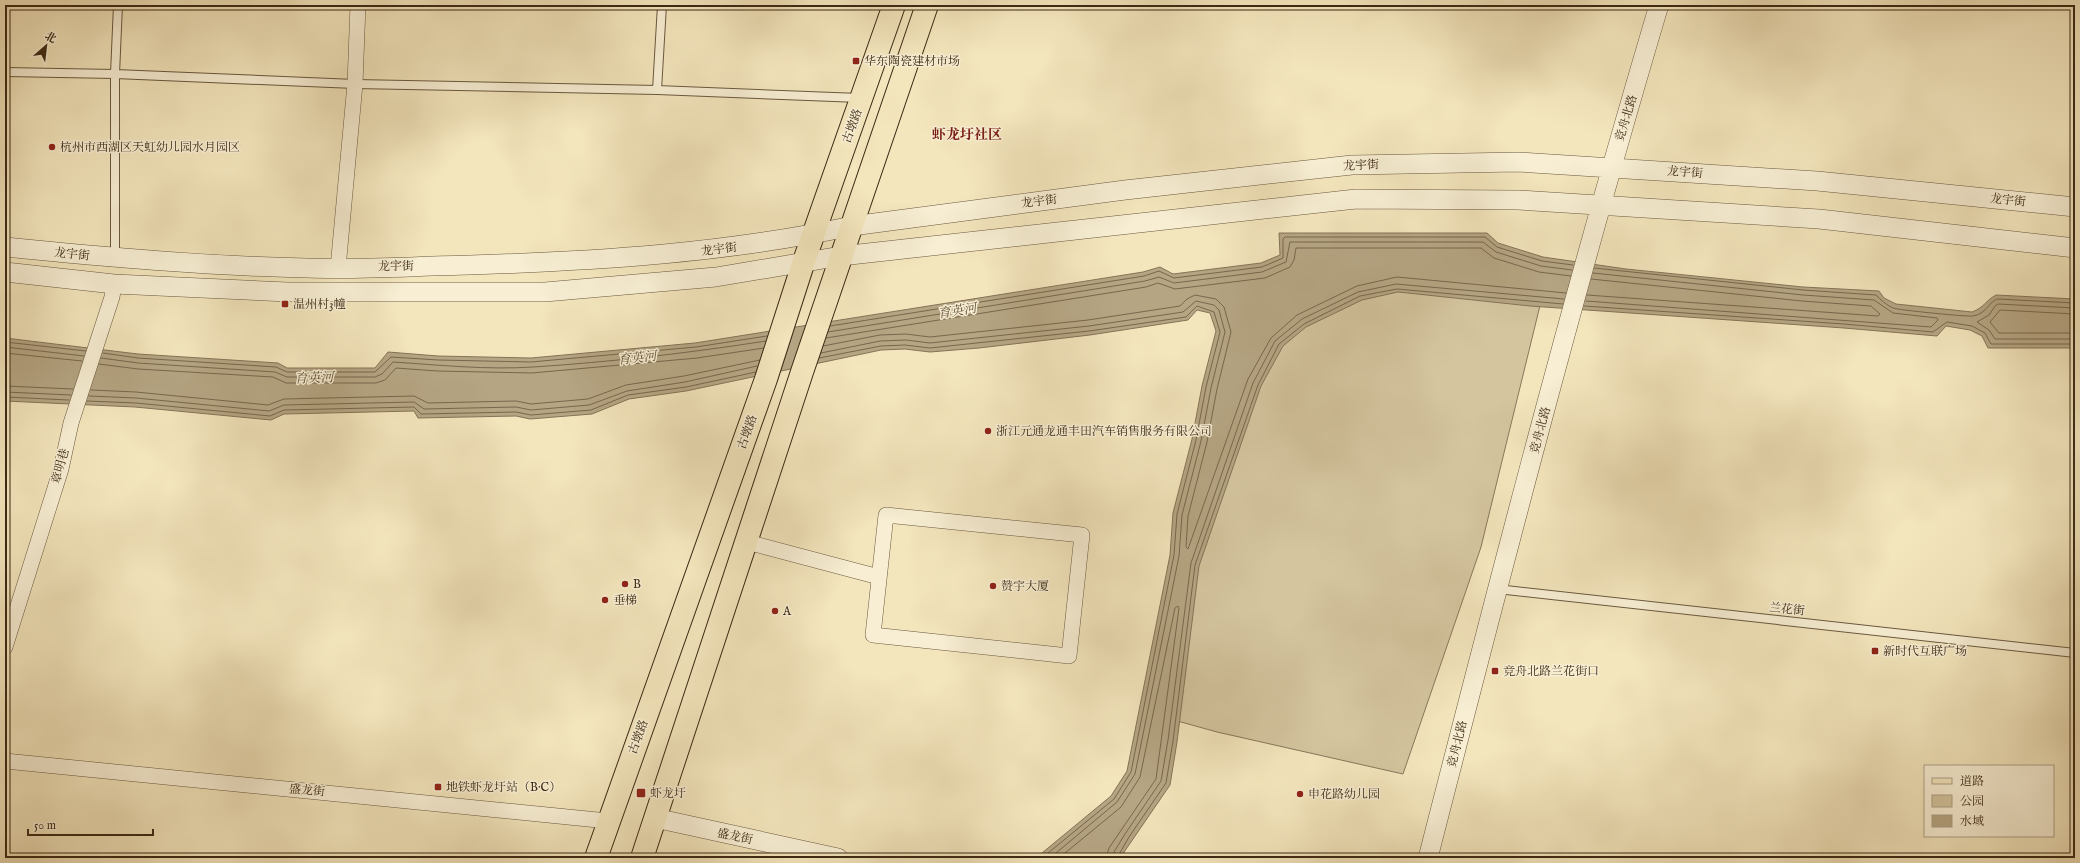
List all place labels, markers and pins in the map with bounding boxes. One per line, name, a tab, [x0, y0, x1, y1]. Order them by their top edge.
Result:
place label: 华东陶瓷建材市场	[864, 54, 960, 69]
marker: 华东陶瓷建材市场	[851, 56, 861, 66]
place label: 杭州市西湖区天虹幼儿园水月园区	[60, 140, 240, 155]
marker: 杭州市西湖区天虹幼儿园水月园区	[47, 142, 57, 152]
place label: 温州村3幢	[293, 297, 345, 312]
marker: 温州村3幢	[280, 299, 290, 309]
place label: 浙江元通龙通丰田汽车销售服务有限公司	[996, 424, 1212, 439]
marker: 浙江元通龙通丰田汽车销售服务有限公司	[983, 426, 993, 436]
place label: B	[633, 577, 641, 592]
marker: B	[620, 579, 630, 589]
place label: 赞宇大厦	[1001, 579, 1049, 594]
marker: 赞宇大厦	[988, 581, 998, 591]
place label: 垂梯	[613, 593, 637, 608]
marker: 垂梯	[600, 595, 610, 605]
place label: A	[782, 604, 792, 619]
marker: A	[770, 606, 780, 616]
place label: 新时代互联广场	[1883, 644, 1967, 659]
marker: 新时代互联广场	[1870, 646, 1880, 656]
place label: 竞舟北路兰花街口	[1503, 664, 1599, 679]
marker: 竞舟北路兰花街口	[1490, 666, 1500, 676]
place label: 地铁虾龙圩站（B·C）	[446, 780, 561, 795]
marker: 地铁虾龙圩站（B·C）	[433, 782, 443, 792]
place label: 虾龙圩	[650, 786, 686, 801]
marker: 虾龙圩	[635, 787, 647, 799]
place label: 申花路幼儿园	[1308, 787, 1380, 802]
marker: 申花路幼儿园	[1295, 789, 1305, 799]

